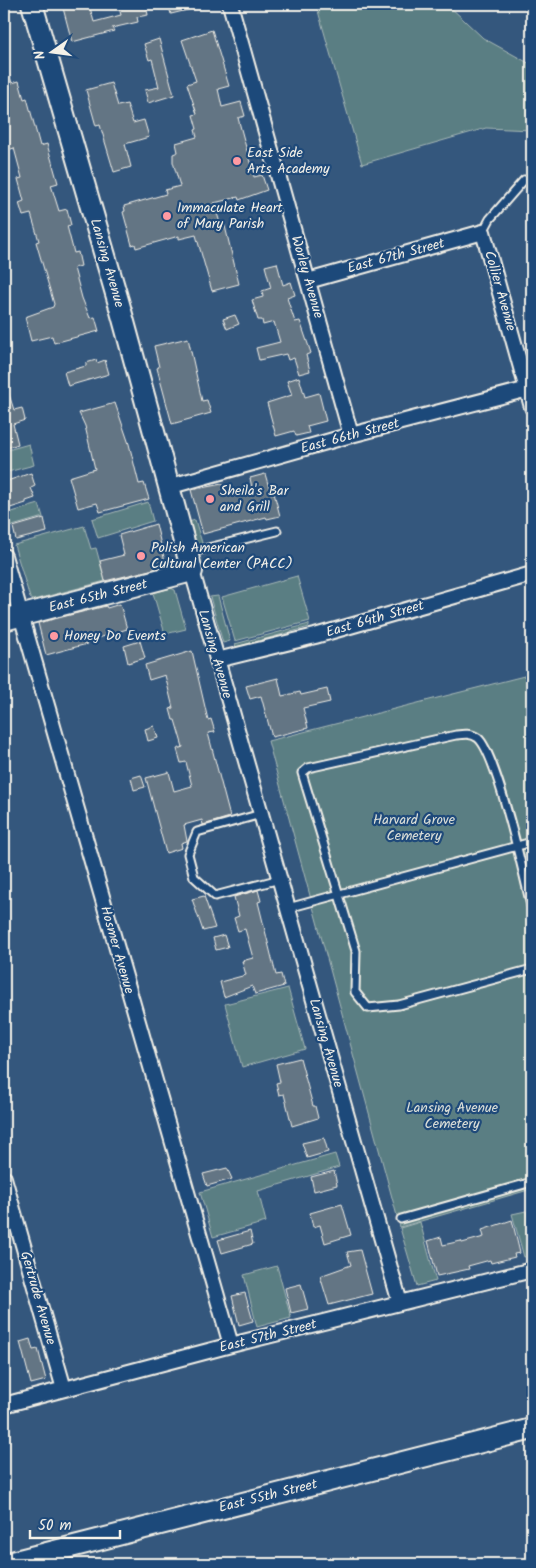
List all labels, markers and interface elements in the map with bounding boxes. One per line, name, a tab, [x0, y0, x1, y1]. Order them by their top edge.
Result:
north arrow	[28, 28, 78, 78]
text: N	[29, 48, 52, 62]
place label: East Side Arts Academy	[247, 142, 330, 180]
marker: East Side Arts Academy	[231, 155, 243, 167]
place label: Immaculate Heart of Mary Parish	[177, 197, 283, 235]
marker: Immaculate Heart of Mary Parish	[161, 210, 173, 222]
street label: Lansing Avenue	[84, 216, 130, 311]
street label: East 67th Street	[345, 232, 448, 280]
street label: Worley Avenue	[285, 233, 329, 322]
street label: Collier Avenue	[478, 248, 522, 334]
street label: East 66th Street	[298, 412, 402, 460]
place label: Sheila's Bar and Grill	[220, 480, 290, 518]
marker: Sheila's Bar and Grill	[204, 493, 216, 505]
place label: Polish American Cultural Center (PACC)	[151, 537, 293, 575]
marker: Polish American Cultural Center (PACC)	[135, 550, 147, 562]
street label: East 65th Street	[46, 573, 150, 619]
street label: East 64th Street	[323, 594, 427, 644]
street label: Lansing Avenue	[192, 607, 238, 702]
place label: Honey Do Events	[64, 625, 166, 647]
marker: Honey Do Events	[48, 630, 60, 642]
park label: Harvard Grove Cemetery	[373, 809, 456, 847]
street label: Hosmer Avenue	[94, 903, 140, 997]
street label: Lansing Avenue	[303, 996, 349, 1091]
park label: Lansing Avenue Cemetery	[406, 1097, 499, 1135]
street label: Gertrude Avenue	[14, 1249, 62, 1348]
street label: East 57th Street	[217, 1313, 320, 1359]
street label: East 55th Street	[216, 1473, 320, 1519]
scale bar	[30, 1508, 120, 1540]
text: 50 m	[38, 1514, 72, 1538]

